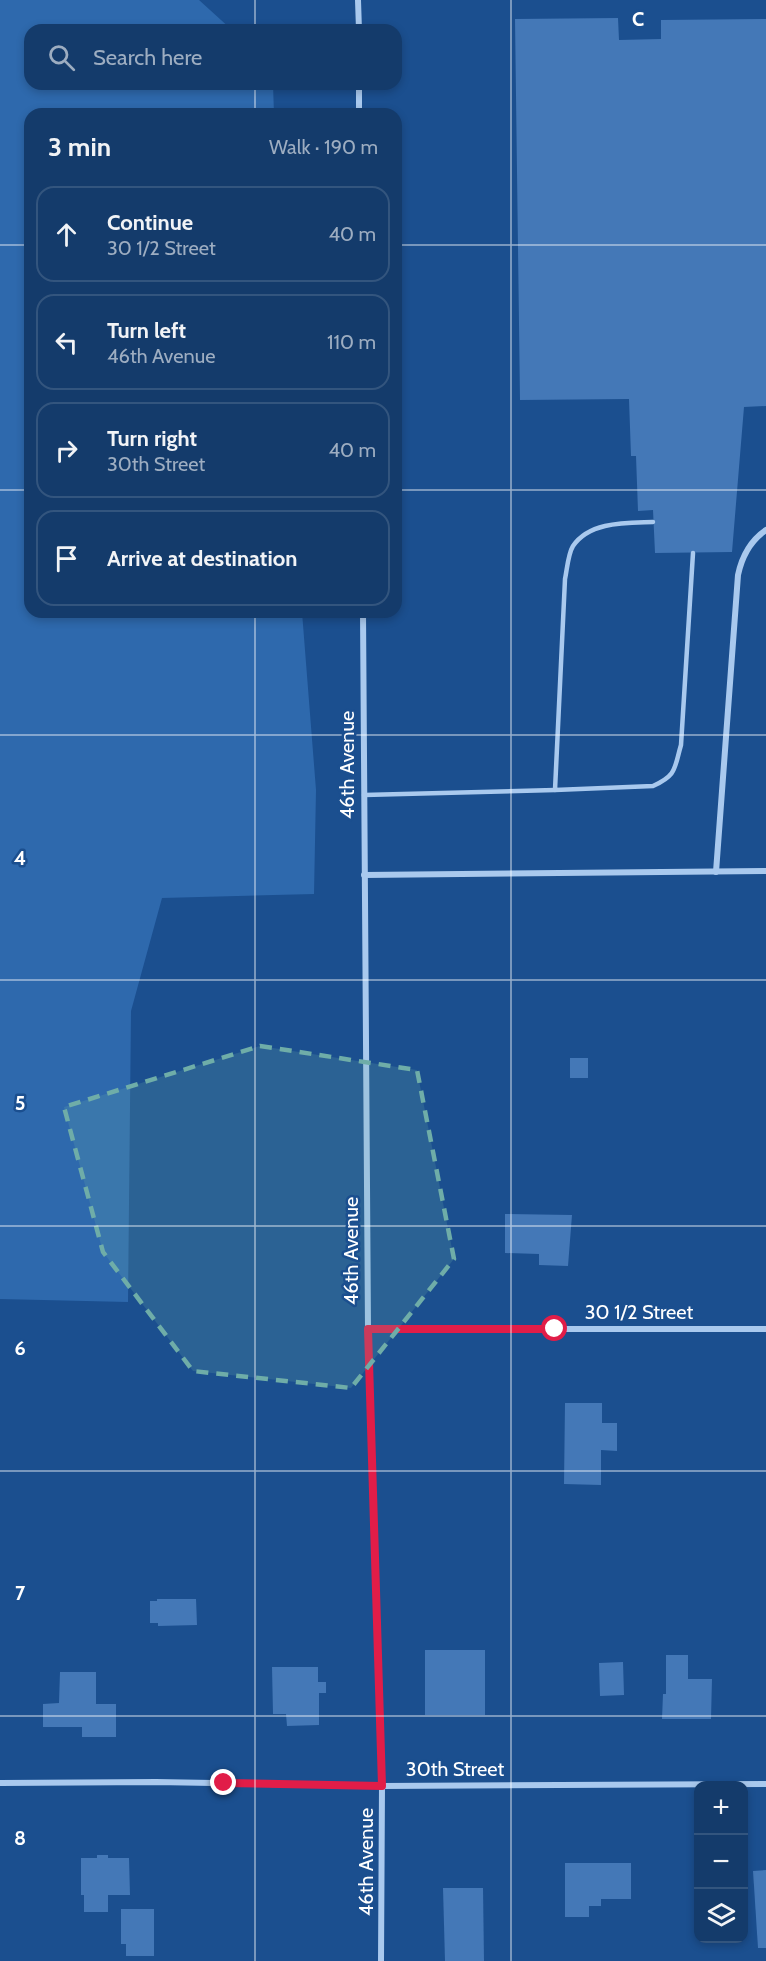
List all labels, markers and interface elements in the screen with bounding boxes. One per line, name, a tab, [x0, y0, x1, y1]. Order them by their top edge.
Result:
text: C	[632, 7, 644, 31]
search box	[24, 24, 402, 90]
icon: search	[45, 41, 78, 74]
text: Search here	[93, 44, 202, 71]
text: 3 min	[48, 131, 111, 163]
text: Walk · 190 m	[269, 135, 378, 159]
text: Continue	[107, 209, 193, 236]
icon: ahead	[50, 218, 83, 251]
text: 40 m	[328, 222, 376, 246]
text: 30 1/2 Street	[107, 236, 216, 260]
text: Turn left	[107, 317, 186, 344]
icon: left	[50, 326, 83, 359]
text: 110 m	[327, 330, 376, 354]
text: 46th Avenue	[107, 344, 215, 368]
text: Turn right	[107, 425, 197, 452]
icon: right	[50, 434, 83, 467]
text: 40 m	[328, 438, 376, 462]
text: 30th Street	[107, 452, 205, 476]
icon: arrive	[50, 542, 83, 575]
text: Arrive at destination	[107, 545, 297, 572]
street label: 46th Avenue	[335, 711, 359, 819]
text: 4	[14, 846, 26, 870]
text: 5	[15, 1091, 25, 1115]
street label: 46th Avenue	[339, 1197, 363, 1305]
street label: 30 1/2 Street	[585, 1300, 694, 1324]
route start	[541, 1315, 567, 1341]
text: 6	[14, 1336, 26, 1360]
text: 7	[15, 1581, 26, 1605]
street label: 30th Street	[406, 1757, 504, 1781]
route end	[210, 1769, 236, 1795]
map controls	[694, 1781, 748, 1943]
button: +	[694, 1781, 748, 1835]
street label: 46th Avenue	[354, 1808, 378, 1916]
text: 8	[14, 1826, 26, 1850]
button: −	[694, 1835, 748, 1889]
button: layers	[694, 1889, 748, 1943]

